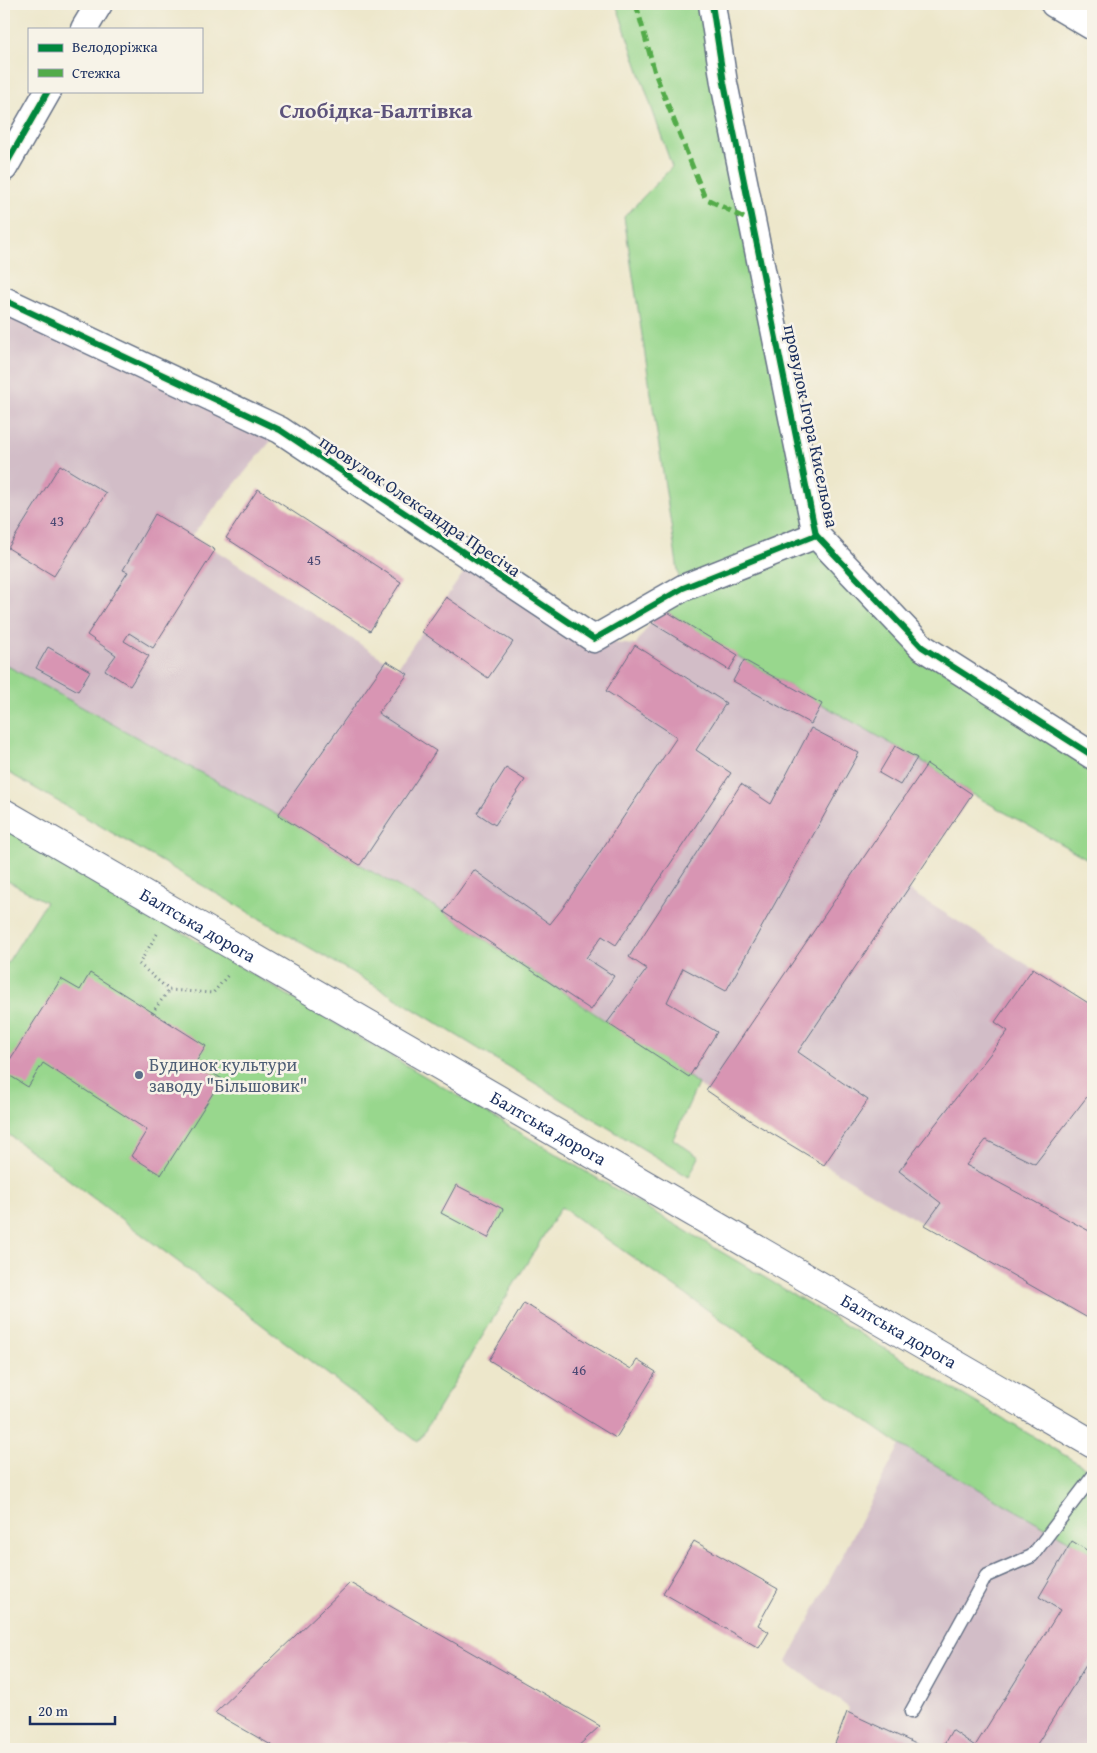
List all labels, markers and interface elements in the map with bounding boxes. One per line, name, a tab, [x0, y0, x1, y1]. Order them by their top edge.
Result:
legend	[28, 28, 202, 92]
text: Велодоріжка	[72, 36, 158, 57]
text: Стежка	[72, 62, 121, 83]
district label: Слобідка-Балтівка	[280, 94, 473, 126]
street label: провулок Ігора Кисельова	[777, 322, 846, 530]
street label: провулок Олександра Пресіча	[314, 428, 527, 584]
house number: 43	[50, 510, 64, 531]
house number: 45	[307, 549, 321, 570]
street label: Балтська дорога	[135, 881, 261, 969]
place label: Будинок культури заводу "Більшовик"	[149, 1051, 307, 1099]
marker: Будинок культури заводу "Більшовик"	[133, 1069, 145, 1081]
street label: Балтська дорога	[486, 1084, 612, 1172]
street label: Балтська дорога	[836, 1287, 962, 1375]
house number: 46	[572, 1359, 586, 1380]
scale bar	[30, 1693, 115, 1725]
text: 20 m	[38, 1700, 69, 1721]

